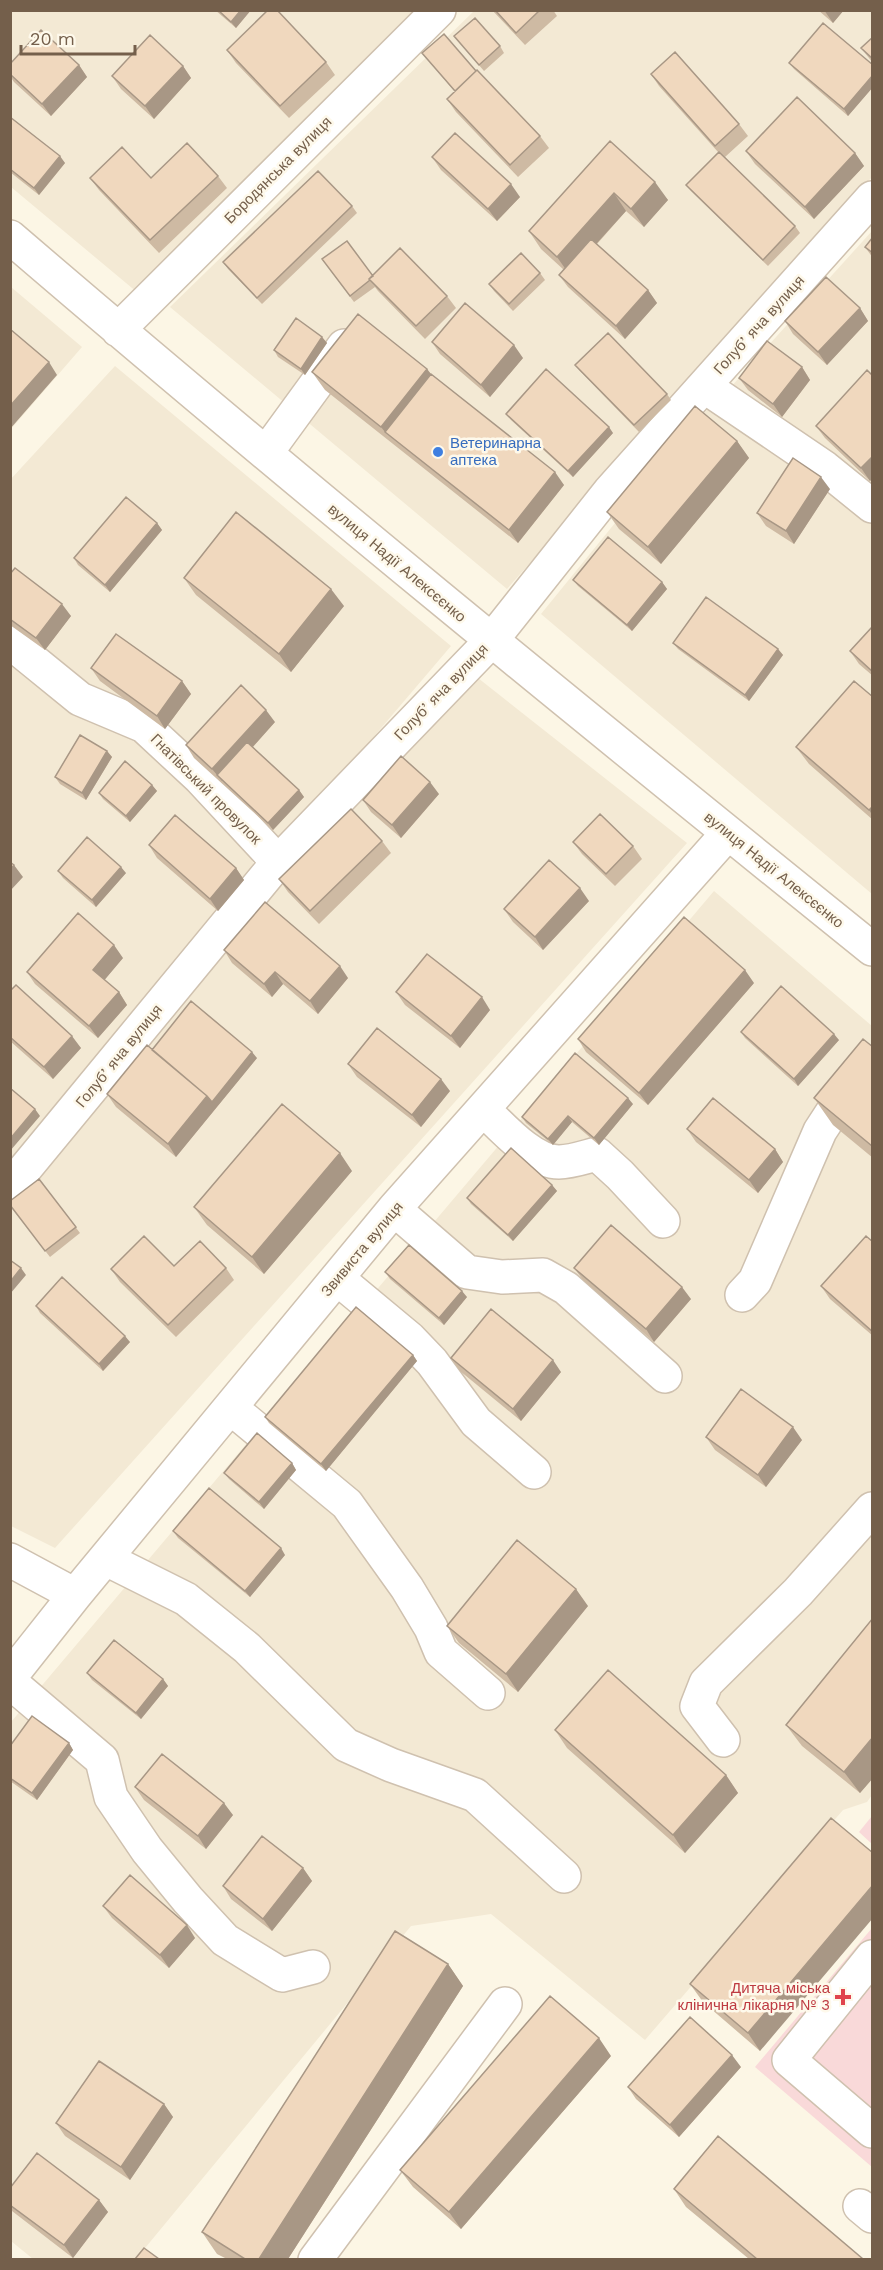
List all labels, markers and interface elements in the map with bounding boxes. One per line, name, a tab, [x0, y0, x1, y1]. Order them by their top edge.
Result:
scale bar	[21, 18, 135, 56]
text: 20 m	[30, 28, 75, 49]
street label: Бородянська вулиця	[221, 113, 335, 227]
street label: Голубʼяча вулиця	[710, 272, 808, 378]
place label: Ветеринарна аптека	[450, 434, 542, 469]
marker: Ветеринарна аптека	[431, 445, 445, 459]
street label: вулиця Надії Алексєєнко	[324, 500, 470, 626]
street label: Голубʼяча вулиця	[390, 640, 492, 744]
street label: Гнатівський провулок	[147, 730, 265, 848]
street label: вулиця Надії Алексєєнко	[701, 808, 847, 932]
street label: Голубʼяча вулиця	[72, 1001, 166, 1111]
street label: Звивиста вулиця	[317, 1198, 407, 1300]
place label: Дитяча міська клінична лікарня № 3	[678, 1979, 831, 2014]
marker: Дитяча міська клінична лікарня № 3	[834, 1988, 852, 2006]

